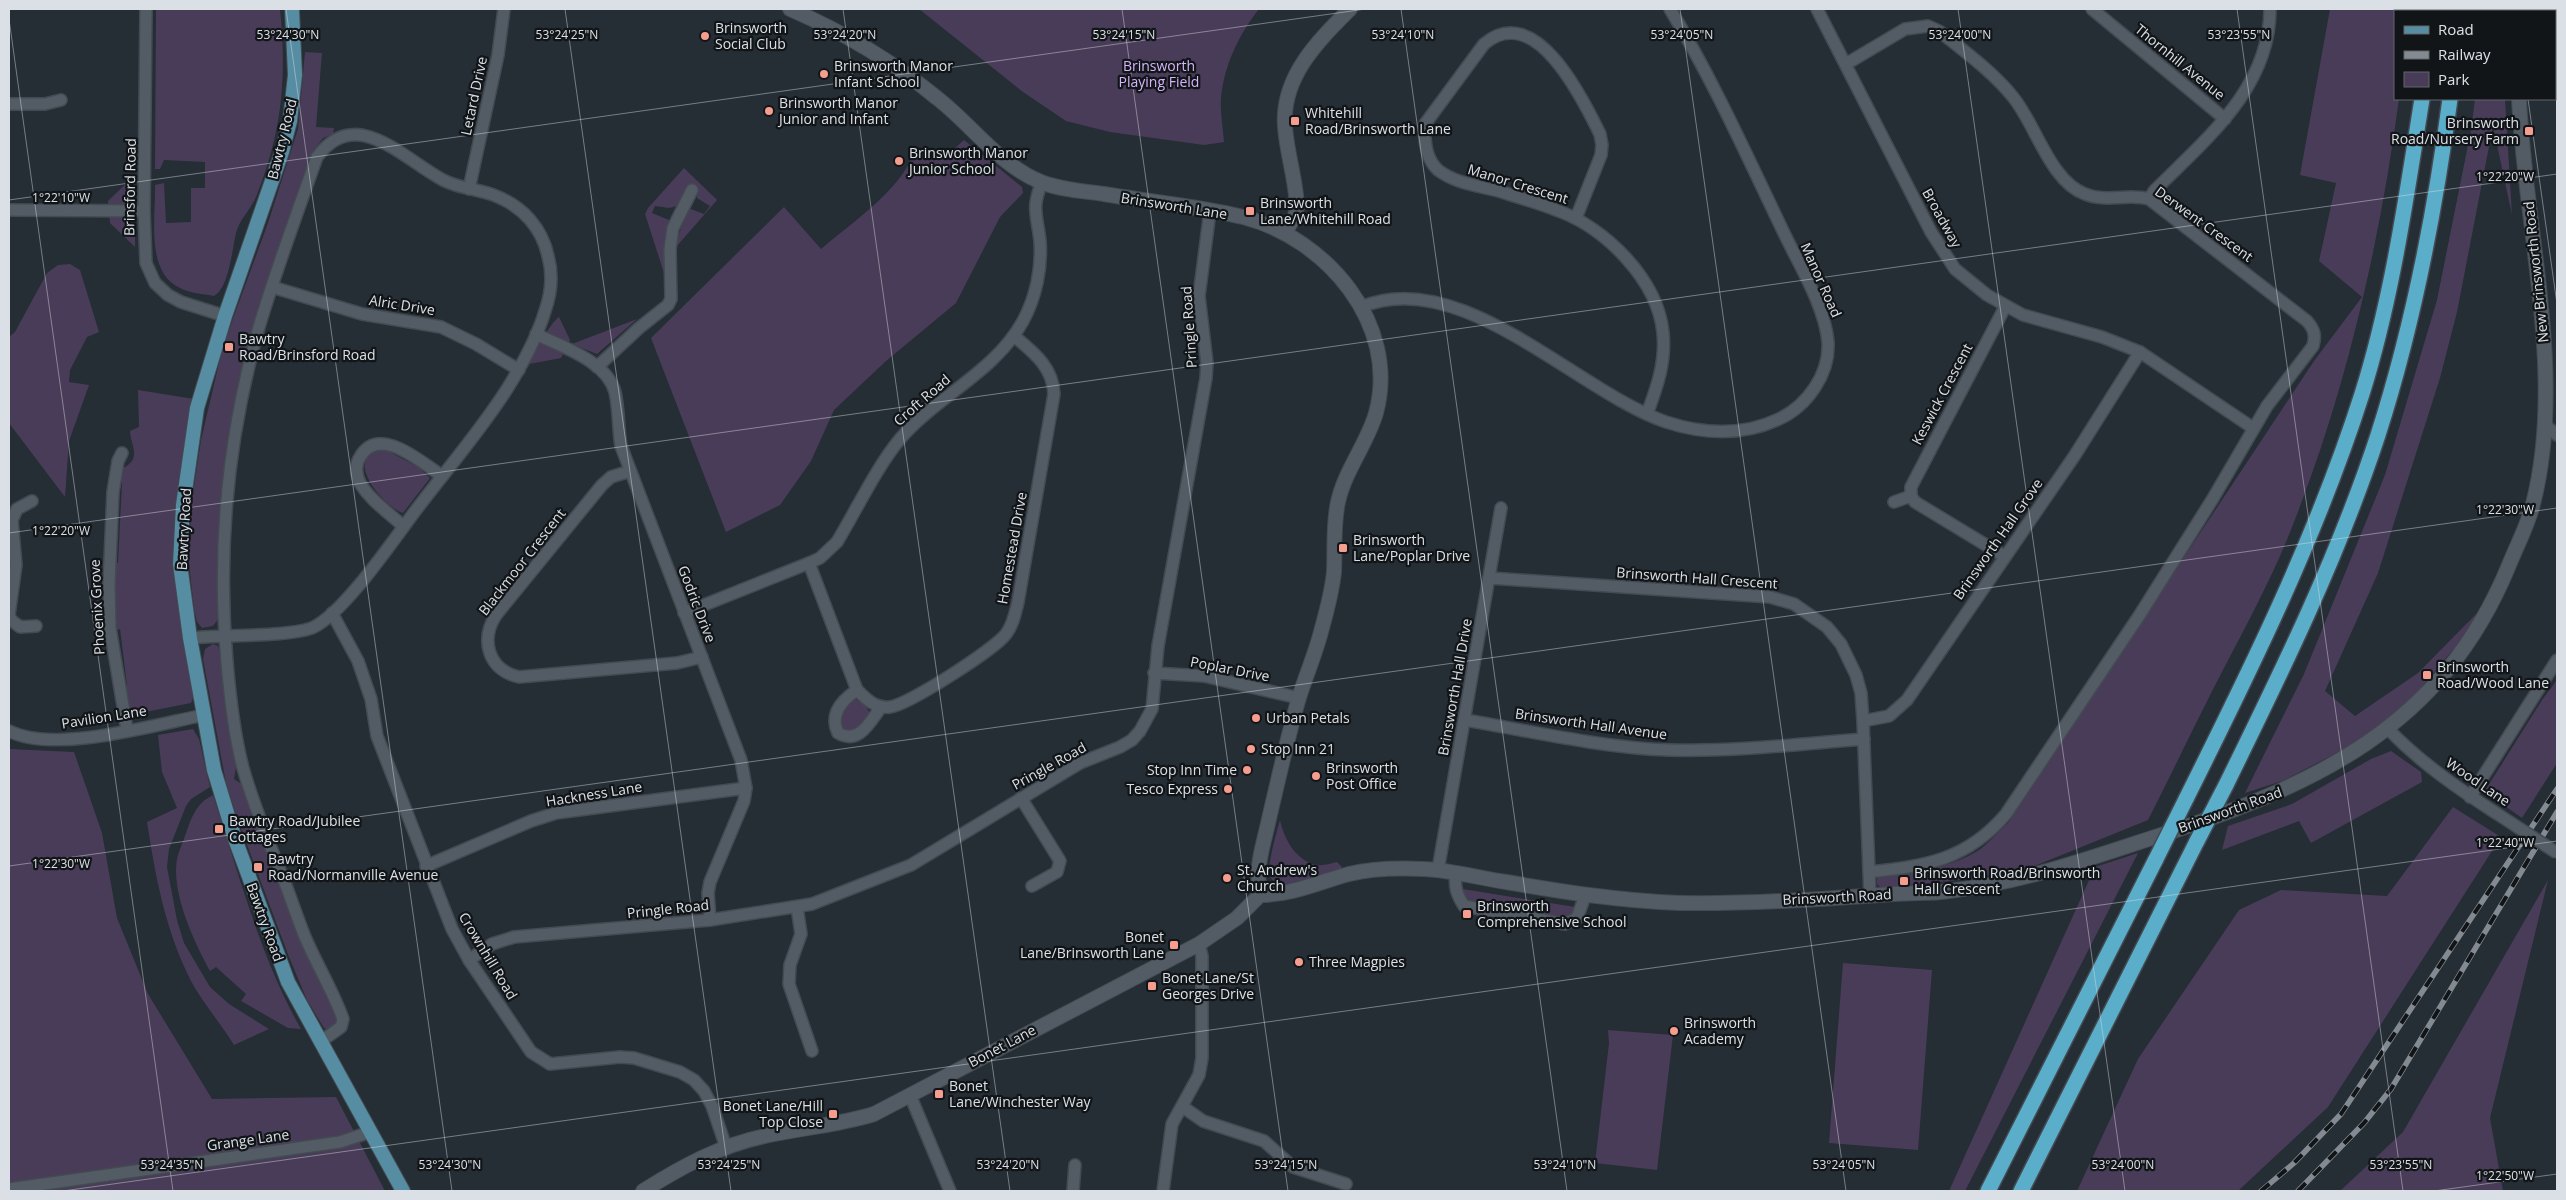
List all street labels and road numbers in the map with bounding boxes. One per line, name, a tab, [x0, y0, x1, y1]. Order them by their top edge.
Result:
street label: Thornhill Avenue	[2131, 19, 2229, 104]
street label: Letard Drive	[456, 55, 491, 137]
street label: Bawtry Road	[262, 97, 301, 181]
street label: Brinsford Road	[119, 138, 140, 236]
street label: Manor Crescent	[1466, 159, 1571, 208]
street label: Derwent Crescent	[2151, 182, 2257, 266]
street label: Broadway	[1918, 185, 1967, 252]
street label: Brinsworth Lane	[1120, 188, 1229, 223]
street label: New Brinsworth Road	[2519, 200, 2552, 344]
street label: Manor Road	[1796, 239, 1846, 320]
street label: Pringle Road	[1176, 285, 1201, 369]
street label: Alric Drive	[368, 290, 436, 319]
street label: Keswick Crescent	[1907, 340, 1976, 448]
street label: Croft Road	[889, 370, 954, 430]
street label: Brinsworth Hall Grove	[1949, 474, 2047, 603]
street label: Bawtry Road	[172, 487, 195, 571]
street label: Homestead Drive	[992, 490, 1031, 605]
street label: Blackmoor Crescent	[474, 504, 569, 619]
street label: Phoenix Grove	[85, 559, 108, 655]
street label: Brinsworth Hall Crescent	[1616, 562, 1778, 593]
street label: Godric Drive	[674, 563, 721, 645]
street label: Brinsworth Hall Drive	[1433, 617, 1476, 757]
street label: Poplar Drive	[1189, 652, 1271, 686]
street label: Pavilion Lane	[60, 700, 148, 733]
street label: Brinsworth Hall Avenue	[1514, 703, 1668, 744]
street label: Pringle Road	[1008, 737, 1089, 794]
street label: Wood Lane	[2442, 753, 2514, 810]
street label: Hackness Lane	[544, 777, 644, 810]
street label: Brinsworth Road	[2175, 782, 2284, 837]
street label: Bawtry Road	[242, 880, 288, 964]
street label: Brinsworth Road	[1782, 884, 1892, 909]
street label: Pringle Road	[626, 895, 710, 922]
street label: Crownhill Road	[455, 909, 522, 1003]
street label: Bonet Lane	[965, 1020, 1039, 1071]
street label: Grange Lane	[206, 1124, 290, 1155]

